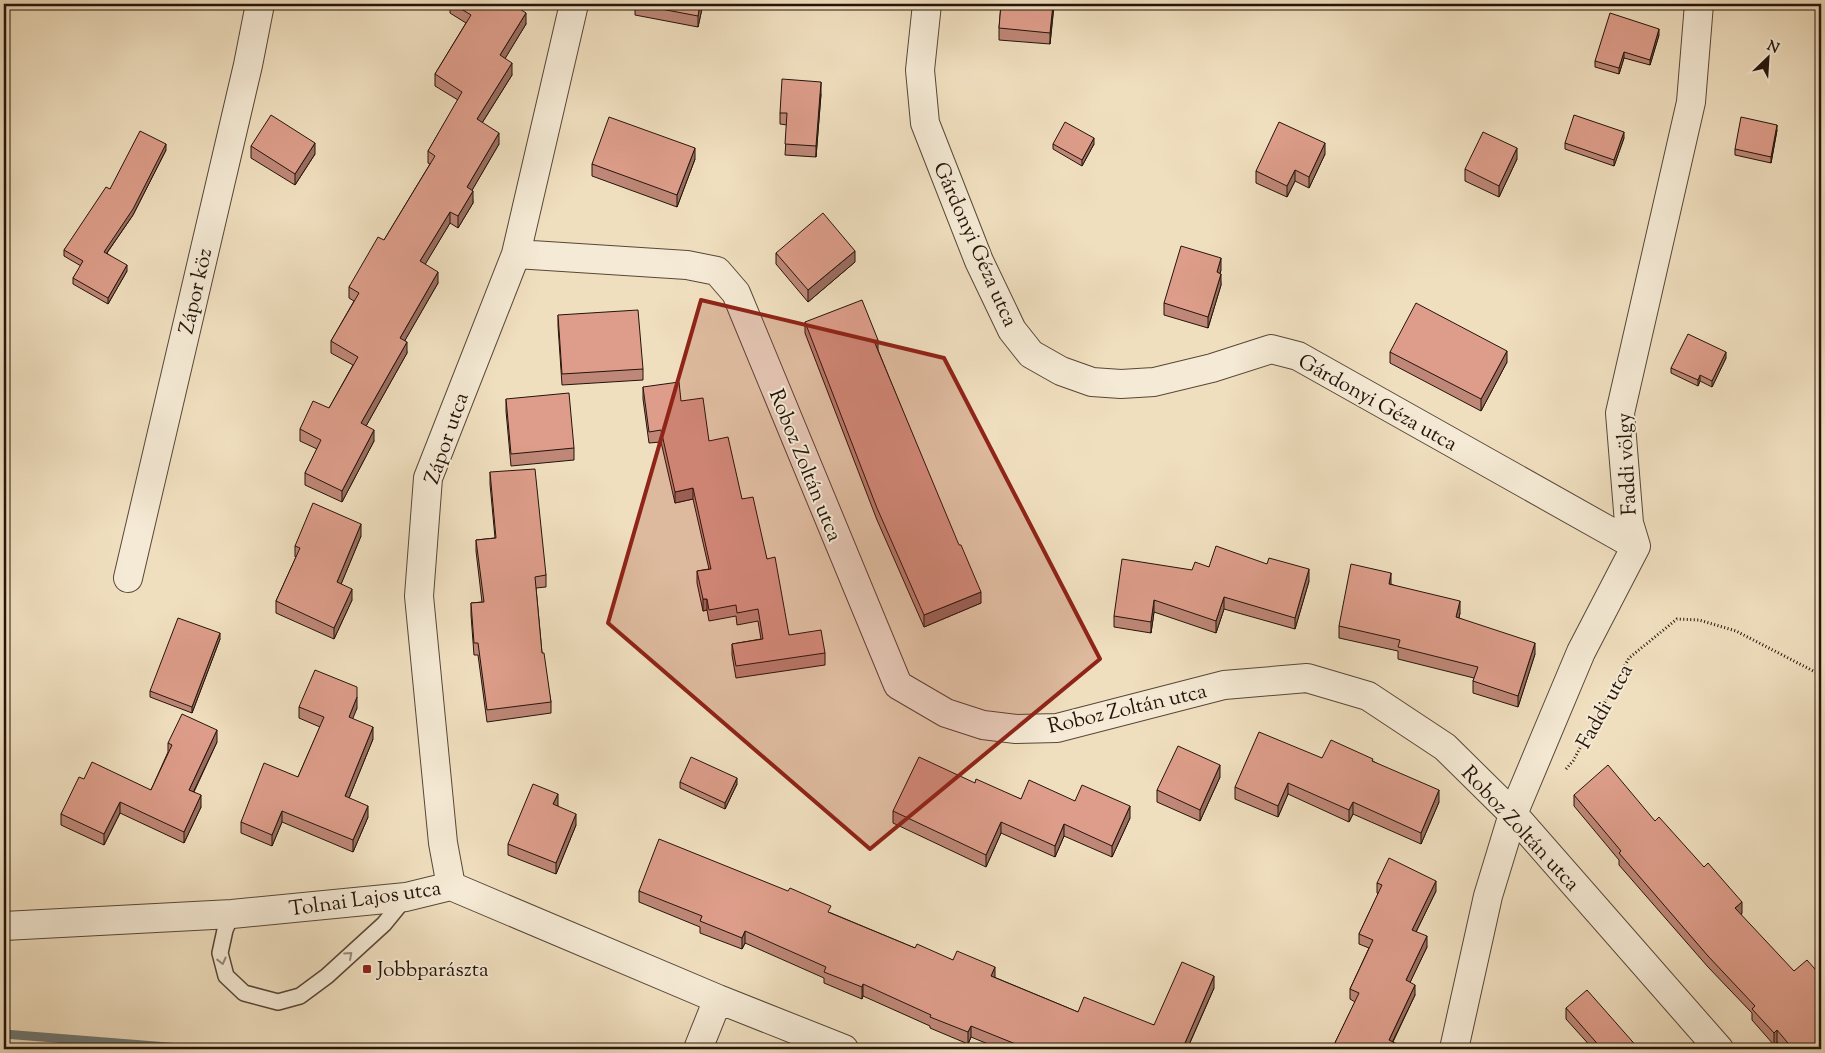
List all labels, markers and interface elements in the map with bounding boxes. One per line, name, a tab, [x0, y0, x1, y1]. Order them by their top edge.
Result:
north arrow	[1742, 32, 1792, 82]
text: N	[1763, 37, 1782, 59]
street label: Gárdonyi Géza utca	[924, 157, 1024, 332]
street label: Zápor köz	[173, 246, 221, 337]
street label: Gárdonyi Géza utca	[1292, 348, 1462, 460]
street label: Roboz Zoltán utca	[760, 385, 849, 547]
street label: Zápor utca	[418, 388, 478, 489]
street label: Faddi völgy	[1610, 411, 1646, 516]
street label: Faddi utca	[1570, 659, 1642, 755]
street label: Roboz Zoltán utca	[1045, 677, 1210, 743]
street label: Roboz Zoltán utca	[1453, 760, 1586, 899]
street label: Tolnai Lajos utca	[287, 874, 444, 926]
one-way arrow	[344, 952, 353, 961]
one-way arrow	[216, 956, 227, 965]
place label: Jobbparászta	[376, 956, 489, 986]
marker: Jobbparászta	[361, 963, 373, 975]

